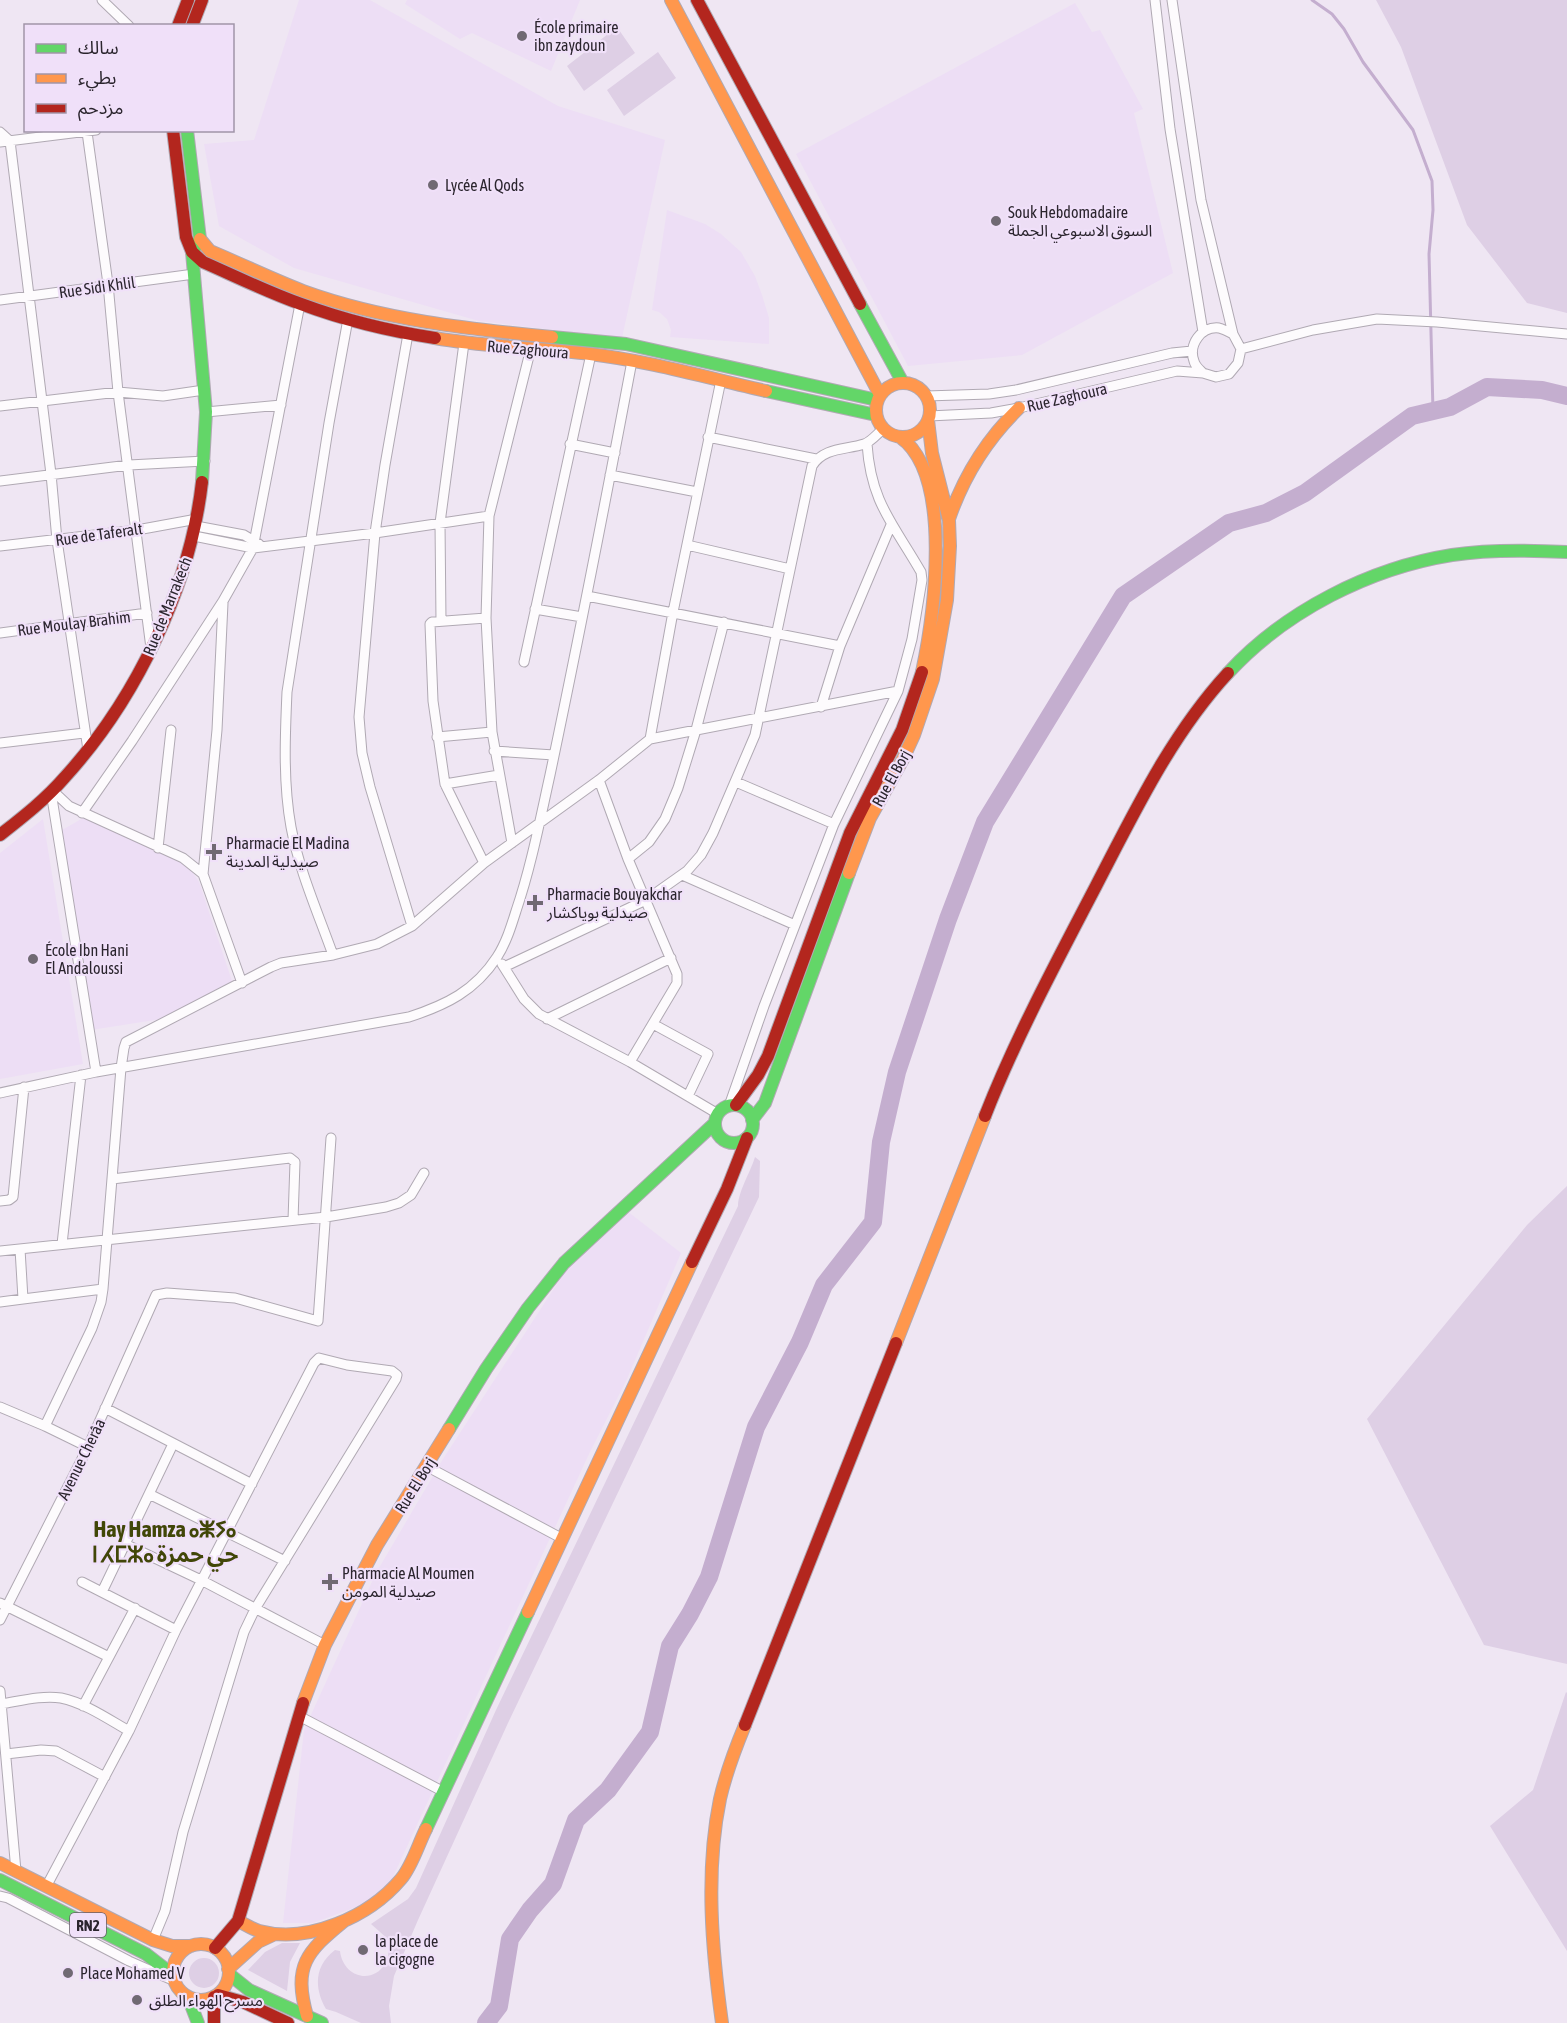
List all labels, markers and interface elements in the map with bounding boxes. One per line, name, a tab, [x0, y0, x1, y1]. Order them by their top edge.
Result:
place label: École primaire ibn zaydoun	[534, 18, 618, 55]
legend	[24, 24, 234, 132]
marker: École primaire ibn zaydoun	[515, 29, 529, 43]
text: سالك	[78, 37, 119, 58]
text: بطيء	[78, 67, 116, 91]
text: مزدحم	[78, 97, 123, 121]
place label: Lycée Al Qods	[445, 176, 524, 195]
marker: Lycée Al Qods	[426, 178, 440, 192]
place label: Souk Hebdomadaire السوق الاسبوعي الجملة	[1008, 203, 1152, 243]
marker: Souk Hebdomadaire السوق الاسبوعي الجملة	[989, 214, 1003, 228]
street label: Rue Sidi Khlil	[58, 273, 137, 301]
street label: Rue Zaghoura	[487, 336, 569, 363]
street label: Rue Zaghoura	[1025, 379, 1109, 416]
street label: Rue de Taferalt	[54, 519, 144, 549]
street label: Rue de Marrakech	[139, 554, 195, 658]
street label: Rue Moulay Brahim	[16, 607, 132, 640]
street label: Rue El Borj	[868, 747, 915, 810]
place label: Pharmacie El Madina صيدلية المدينة	[226, 834, 350, 870]
marker: Pharmacie El Madina صيدلية المدينة	[207, 845, 221, 859]
place label: Pharmacie Bouyakchar صيدلية بوياكشار	[546, 885, 682, 922]
marker: Pharmacie Bouyakchar صيدلية بوياكشار	[528, 896, 542, 910]
place label: École Ibn Hani El Andaloussi	[45, 941, 129, 977]
marker: École Ibn Hani El Andaloussi	[26, 952, 40, 966]
street label: Avenue Cherâa	[54, 1416, 108, 1502]
street label: Rue El Borj	[391, 1454, 440, 1517]
district label: Hay Hamza ⴰⵥⵢⴰ ⵏ ⵃⵎⵣⴰ حي حمزة	[92, 1516, 238, 1572]
place label: Pharmacie Al Moumen صيدلية المومن	[342, 1564, 475, 1601]
marker: Pharmacie Al Moumen صيدلية المومن	[323, 1575, 337, 1589]
road number: RN2	[70, 1913, 106, 1937]
place label: la place de la cigogne	[375, 1932, 438, 1969]
marker: la place de la cigogne	[356, 1943, 370, 1957]
place label: Place Mohamed V	[80, 1964, 185, 1982]
marker: Place Mohamed V	[61, 1966, 75, 1980]
place label: مسرح الهواء الطلق	[149, 1991, 263, 2013]
marker: مسرح الهواء الطلق	[130, 1993, 144, 2007]

